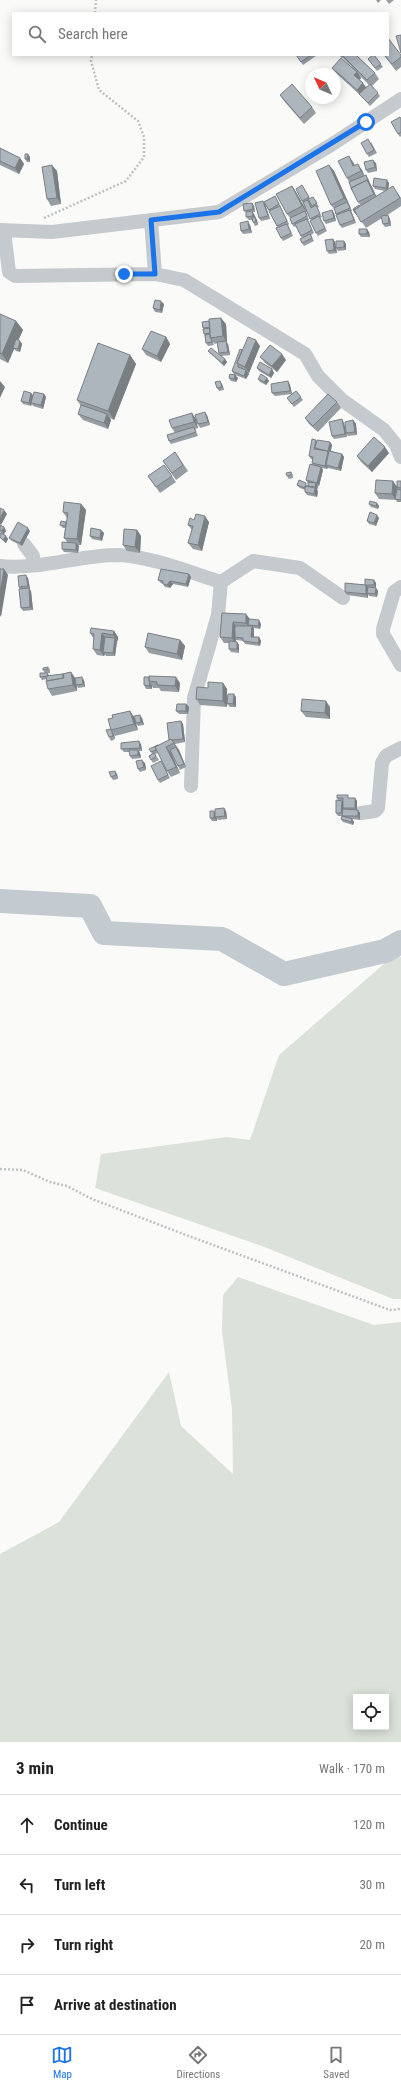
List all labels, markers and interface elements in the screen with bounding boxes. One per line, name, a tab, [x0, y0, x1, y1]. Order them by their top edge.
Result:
search box	[12, 12, 389, 56]
icon: search	[26, 23, 48, 45]
text: Search here	[58, 25, 128, 43]
north arrow	[305, 68, 341, 104]
route start	[357, 113, 375, 131]
route end	[115, 265, 133, 283]
map controls	[353, 1694, 389, 1730]
button: locate	[353, 1694, 389, 1730]
text: 3 min	[16, 1758, 54, 1778]
text: Walk · 170 m	[319, 1761, 385, 1776]
icon: ahead	[16, 1814, 38, 1836]
text: Continue	[54, 1816, 108, 1834]
text: 120 m	[353, 1817, 385, 1832]
icon: left	[16, 1874, 38, 1896]
text: Turn left	[54, 1876, 105, 1894]
text: 30 m	[359, 1877, 385, 1892]
icon: right	[16, 1934, 38, 1956]
text: Turn right	[54, 1936, 113, 1954]
text: 20 m	[359, 1937, 385, 1952]
icon: arrive	[16, 1994, 38, 2016]
text: Arrive at destination	[54, 1996, 177, 2014]
tab: Map	[51, 2044, 73, 2081]
tab: Directions	[176, 2044, 220, 2081]
tab: Saved	[323, 2044, 350, 2081]

